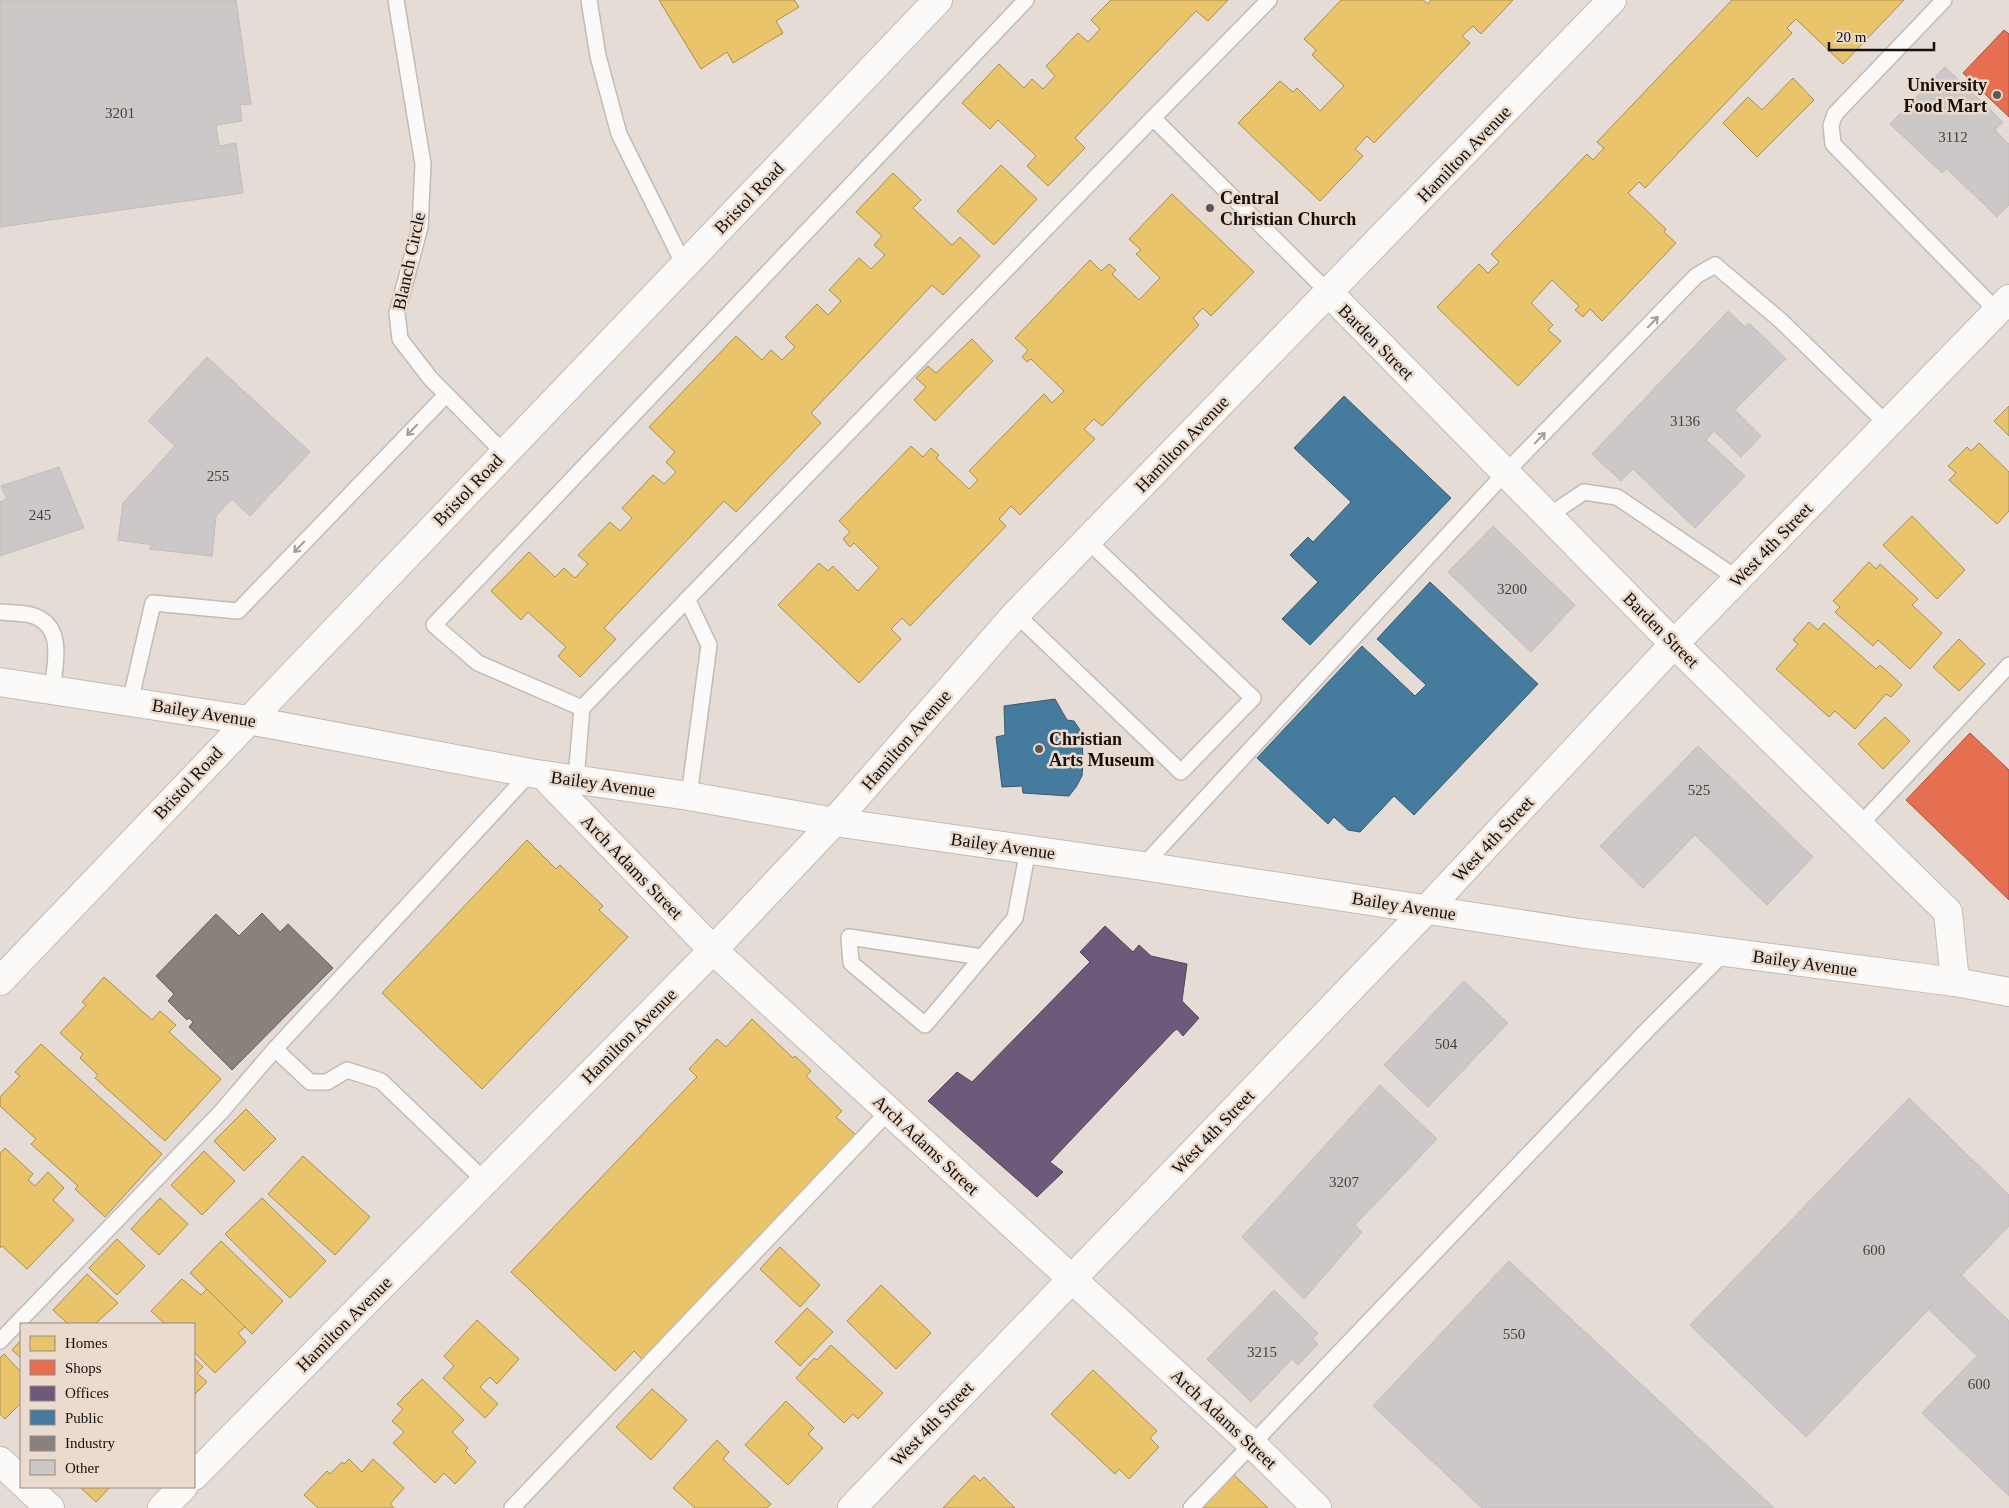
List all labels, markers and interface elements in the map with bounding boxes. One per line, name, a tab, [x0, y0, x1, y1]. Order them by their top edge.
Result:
scale bar	[1829, 20, 1934, 52]
text: 20 m	[1836, 29, 1867, 45]
place label: University Food Mart	[1904, 75, 1987, 116]
marker: University Food Mart	[1991, 89, 2003, 101]
street label: Hamilton Avenue	[1413, 102, 1515, 206]
house number: 3201	[105, 105, 135, 121]
house number: 3112	[1938, 129, 1968, 145]
street label: Bristol Road	[710, 158, 788, 238]
place label: Central Christian Church	[1220, 188, 1356, 229]
marker: Central Christian Church	[1204, 202, 1216, 214]
street label: Blanch Circle	[389, 210, 429, 312]
street label: Barden Street	[1334, 300, 1418, 384]
one-way arrow	[1647, 315, 1659, 328]
street label: Hamilton Avenue	[1131, 392, 1233, 496]
house number: 3136	[1670, 413, 1701, 429]
one-way arrow	[406, 424, 418, 436]
one-way arrow	[1533, 432, 1546, 444]
street label: Bristol Road	[429, 450, 507, 530]
house number: 255	[207, 468, 229, 484]
street label: West 4th Street	[1726, 499, 1816, 591]
house number: 245	[29, 507, 51, 523]
one-way arrow	[293, 541, 306, 553]
house number: 3200	[1497, 581, 1527, 597]
street label: Barden Street	[1619, 588, 1703, 672]
street label: Hamilton Avenue	[857, 686, 955, 794]
street label: Bailey Avenue	[151, 695, 257, 731]
place label: Christian Arts Museum	[1049, 729, 1155, 770]
street label: Bristol Road	[149, 743, 227, 823]
marker: Christian Arts Museum	[1033, 743, 1045, 755]
street label: Bailey Avenue	[550, 767, 656, 801]
house number: 525	[1688, 782, 1710, 798]
street label: West 4th Street	[1448, 792, 1538, 886]
street label: Arch Adams Street	[577, 811, 687, 923]
street label: Bailey Avenue	[950, 829, 1056, 863]
street label: Bailey Avenue	[1351, 888, 1457, 924]
street label: Bailey Avenue	[1752, 946, 1858, 980]
street label: Hamilton Avenue	[577, 984, 681, 1088]
house number: 504	[1435, 1036, 1458, 1052]
street label: West 4th Street	[1168, 1086, 1258, 1178]
street label: Arch Adams Street	[869, 1091, 983, 1199]
house number: 3207	[1329, 1174, 1360, 1190]
house number: 600	[1863, 1242, 1885, 1258]
street label: Hamilton Avenue	[292, 1272, 396, 1376]
legend	[20, 1323, 195, 1488]
house number: 550	[1503, 1326, 1525, 1342]
text: Homes	[65, 1335, 108, 1351]
house number: 3215	[1247, 1344, 1277, 1360]
text: Shops	[65, 1360, 102, 1376]
street label: Arch Adams Street	[1167, 1365, 1281, 1473]
house number: 600	[1968, 1376, 1990, 1392]
street label: West 4th Street	[887, 1378, 977, 1470]
text: Offices	[65, 1385, 109, 1401]
text: Public	[65, 1410, 104, 1426]
text: Industry	[65, 1435, 115, 1451]
text: Other	[65, 1460, 99, 1476]

